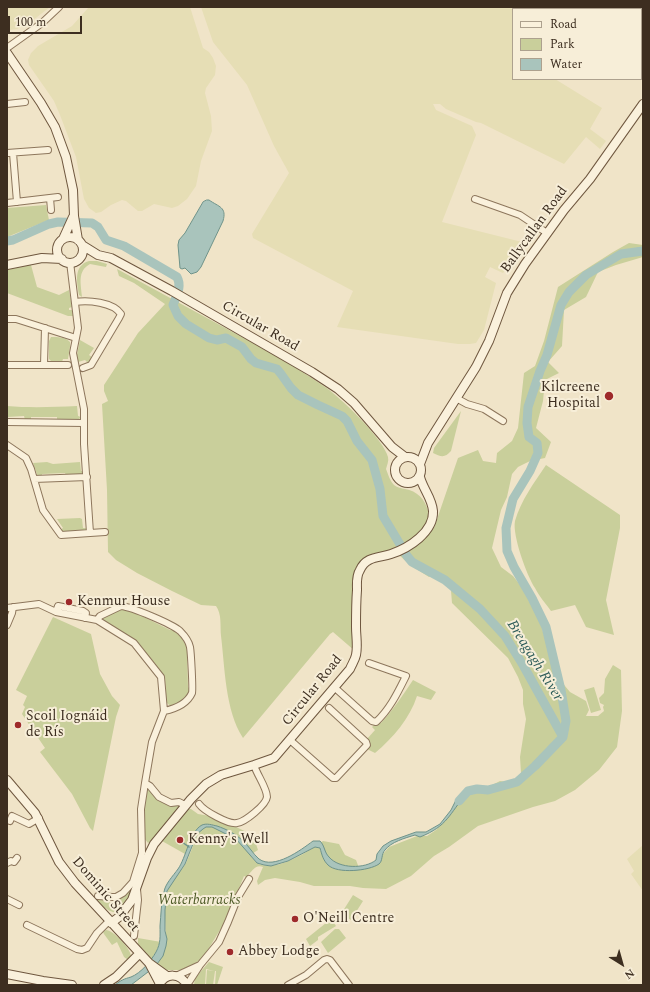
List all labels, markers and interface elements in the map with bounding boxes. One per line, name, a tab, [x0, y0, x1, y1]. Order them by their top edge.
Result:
scale bar	[10, 8, 84, 34]
legend	[512, 8, 642, 80]
text: 100 m	[15, 13, 46, 32]
text: Road	[550, 15, 577, 34]
text: Park	[550, 35, 575, 54]
text: Water	[550, 55, 582, 74]
street label: Ballycallan Road	[498, 184, 572, 276]
street label: Circular Road	[218, 298, 302, 356]
place label: Kilcreene Hospital	[541, 380, 600, 412]
marker: Kilcreene Hospital	[603, 390, 615, 402]
place label: Kenmur House	[77, 594, 170, 610]
marker: Kenmur House	[64, 597, 74, 607]
water label: Breagagh River	[502, 617, 566, 705]
street label: Circular Road	[279, 652, 347, 730]
place label: Scoil Iognáid de Rís	[26, 709, 108, 742]
marker: Scoil Iognáid de Rís	[13, 720, 23, 730]
place label: Kenny's Well	[188, 832, 269, 848]
marker: Kenny's Well	[175, 835, 185, 845]
street label: Dominic Street	[68, 854, 142, 936]
park label: Waterbarracks	[158, 893, 240, 909]
place label: O'Neill Centre	[303, 911, 394, 927]
marker: O'Neill Centre	[290, 914, 300, 924]
place label: Abbey Lodge	[238, 944, 319, 960]
north arrow	[602, 944, 642, 984]
marker: Abbey Lodge	[225, 947, 235, 957]
text: N	[621, 964, 638, 983]

